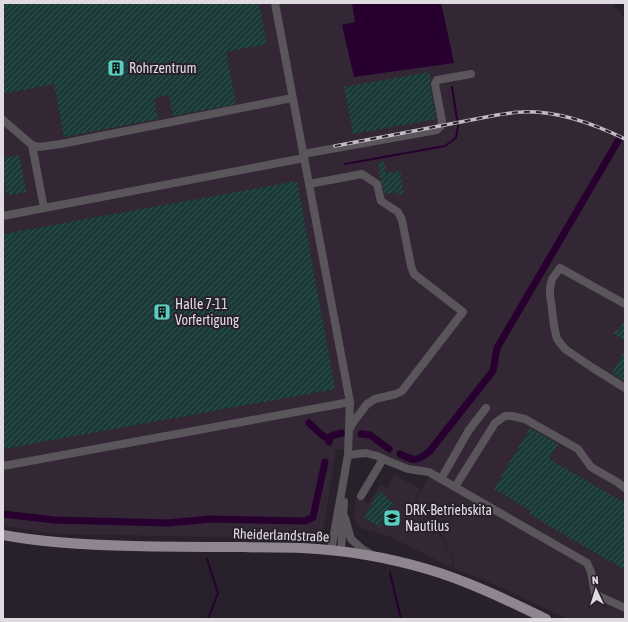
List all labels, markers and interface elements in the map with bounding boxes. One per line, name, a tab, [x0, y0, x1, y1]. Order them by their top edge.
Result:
building icon: Rohrzentrum	[106, 58, 126, 78]
place label: Rohrzentrum	[129, 60, 197, 76]
place label: Halle 7-11 Vorfertigung	[175, 296, 239, 328]
building icon: Halle 7-11 Vorfertigung	[152, 302, 172, 322]
place label: DRK-Betriebskita Nautilus	[405, 502, 492, 534]
school or university icon: DRK-Betriebskita Nautilus	[382, 508, 402, 528]
street label: Rheiderlandstraße	[233, 525, 329, 545]
north arrow	[576, 570, 616, 610]
text: N	[592, 574, 599, 586]

